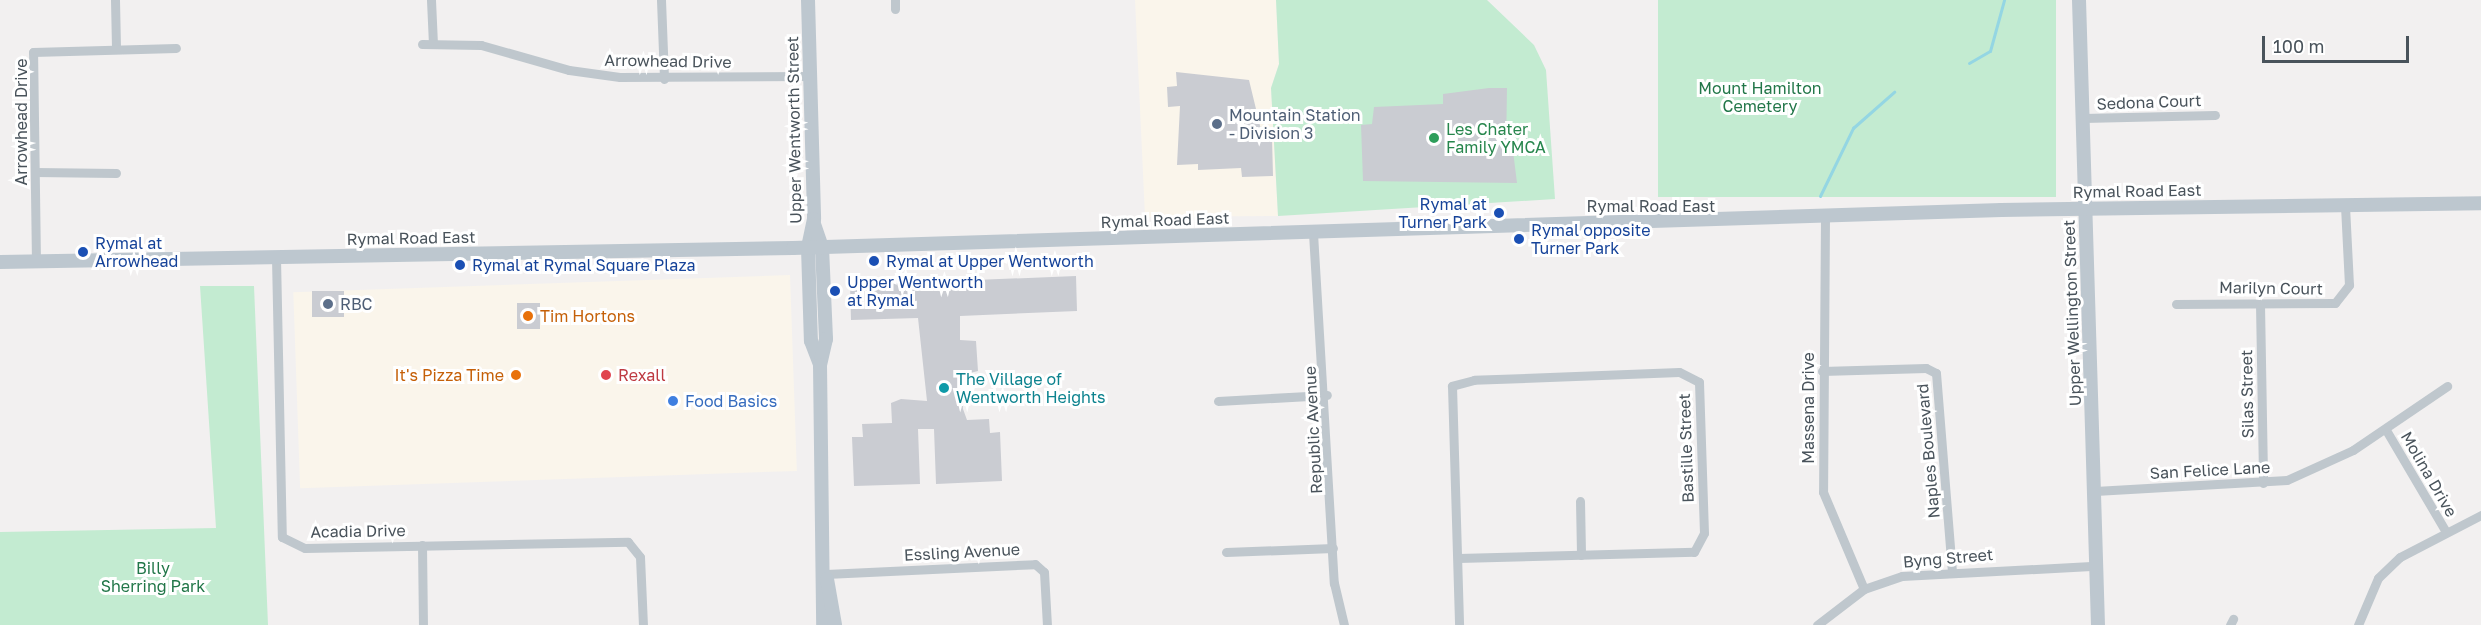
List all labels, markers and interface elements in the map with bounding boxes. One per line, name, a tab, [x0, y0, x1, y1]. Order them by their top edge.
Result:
scale bar	[2265, 24, 2412, 62]
text: 100 m	[2273, 35, 2324, 57]
street label: Upper Wentworth Street	[783, 36, 805, 224]
street label: Arrowhead Drive	[604, 50, 732, 72]
street label: Arrowhead Drive	[11, 58, 31, 186]
park label: Mount Hamilton Cemetery	[1698, 78, 1822, 116]
street label: Sedona Court	[2096, 91, 2202, 113]
place label: Mountain Station - Division 3	[1229, 105, 1361, 143]
marker: Mountain Station - Division 3	[1210, 117, 1224, 131]
place label: Les Chater Family YMCA	[1446, 119, 1546, 157]
marker: Les Chater Family YMCA	[1427, 131, 1441, 145]
street label: Rymal Road East	[2072, 180, 2202, 202]
place label: Rymal at Turner Park	[1399, 194, 1487, 232]
street label: Rymal Road East	[1587, 196, 1715, 216]
marker: Rymal at Turner Park	[1492, 206, 1506, 220]
street label: Rymal Road East	[1100, 208, 1230, 232]
place label: Rymal opposite Turner Park	[1531, 220, 1650, 258]
street label: Upper Wellington Street	[2059, 220, 2085, 406]
street label: Rymal Road East	[346, 227, 476, 249]
marker: Rymal opposite Turner Park	[1512, 232, 1526, 246]
place label: Rymal at Arrowhead	[95, 233, 178, 271]
marker: Rymal at Arrowhead	[76, 245, 90, 259]
place label: Rymal at Upper Wentworth	[886, 251, 1094, 271]
marker: Rymal at Upper Wentworth	[867, 254, 881, 268]
place label: Rymal at Rymal Square Plaza	[472, 255, 696, 275]
marker: Rymal at Rymal Square Plaza	[453, 258, 467, 272]
place label: Upper Wentworth at Rymal	[847, 272, 983, 310]
street label: Marilyn Court	[2219, 277, 2323, 299]
marker: Upper Wentworth at Rymal	[828, 284, 842, 298]
place label: RBC	[340, 294, 372, 314]
marker: RBC	[321, 297, 335, 311]
place label: Tim Hortons	[540, 306, 635, 326]
marker: Tim Hortons	[521, 309, 535, 323]
street label: Silas Street	[2237, 350, 2257, 438]
street label: Massena Drive	[1798, 352, 1818, 464]
place label: It's Pizza Time	[394, 365, 504, 385]
place label: Rexall	[618, 365, 666, 385]
street label: Republic Avenue	[1300, 366, 1326, 494]
marker: It's Pizza Time	[509, 368, 523, 382]
marker: Rexall	[599, 368, 613, 382]
place label: The Village of Wentworth Heights	[956, 369, 1106, 407]
marker: The Village of Wentworth Heights	[937, 381, 951, 395]
street label: Naples Boulevard	[1913, 383, 1943, 519]
place label: Food Basics	[685, 391, 777, 411]
street label: Bastille Street	[1674, 393, 1698, 503]
marker: Food Basics	[666, 394, 680, 408]
street label: Molina Drive	[2397, 428, 2461, 520]
street label: San Felice Lane	[2149, 457, 2271, 483]
street label: Acadia Drive	[310, 521, 406, 541]
street label: Essling Avenue	[903, 539, 1021, 565]
street label: Byng Street	[1902, 544, 1994, 572]
park label: Billy Sherring Park	[101, 558, 205, 596]

